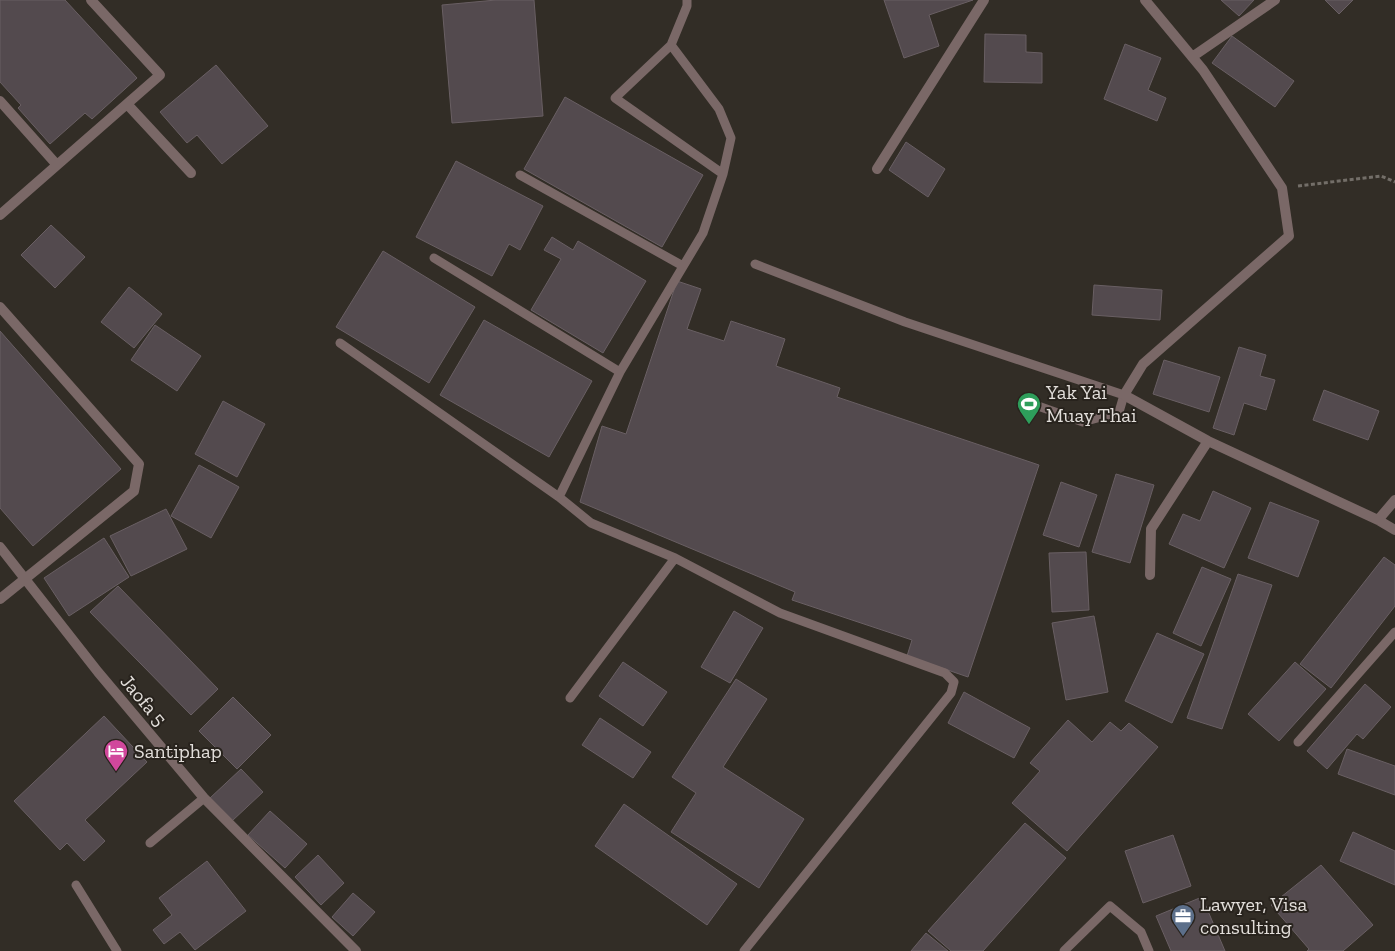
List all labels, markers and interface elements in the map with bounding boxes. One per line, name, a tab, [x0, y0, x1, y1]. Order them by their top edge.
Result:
place label: Yak Yai Muay Thai	[1045, 380, 1137, 427]
sports icon: Yak Yai Muay Thai	[1016, 391, 1042, 425]
street label: Jaofa 5	[116, 670, 172, 730]
hotel icon: Santiphap	[103, 738, 129, 772]
place label: Santiphap	[134, 739, 222, 763]
place label: Lawyer, Visa consulting	[1200, 892, 1307, 939]
office icon: Lawyer, Visa consulting	[1170, 903, 1196, 937]

